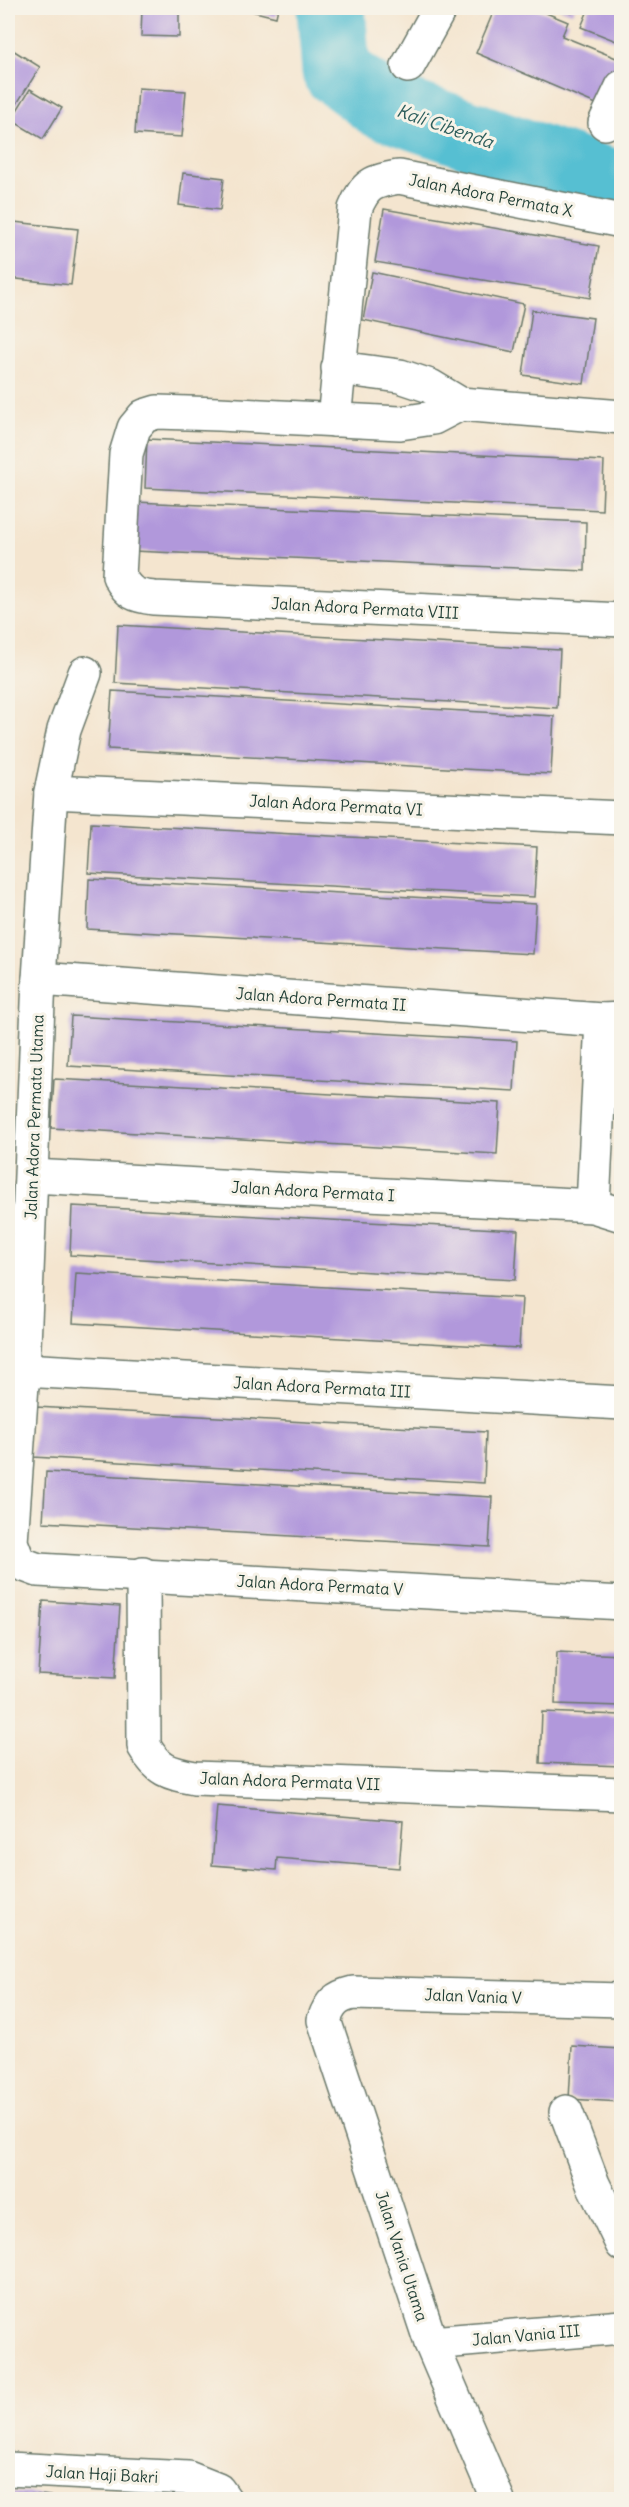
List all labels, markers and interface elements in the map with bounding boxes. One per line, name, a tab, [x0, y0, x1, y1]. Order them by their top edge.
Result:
water label: Kali Cibenda	[394, 99, 498, 154]
street label: Jalan Adora Permata X	[407, 169, 575, 221]
street label: Jalan Adora Permata VIII	[271, 593, 459, 623]
street label: Jalan Adora Permata VI	[249, 790, 423, 820]
street label: Jalan Adora Permata II	[235, 983, 407, 1015]
street label: Jalan Adora Permata Utama	[20, 1014, 48, 1220]
street label: Jalan Adora Permata I	[231, 1177, 395, 1205]
street label: Jalan Adora Permata III	[233, 1372, 411, 1402]
street label: Jalan Adora Permata V	[236, 1571, 404, 1599]
street label: Jalan Adora Permata VII	[199, 1768, 381, 1794]
street label: Jalan Vania V	[424, 1984, 522, 2008]
street label: Jalan Vania Utama	[371, 2188, 433, 2324]
street label: Jalan Vania III	[471, 2320, 581, 2350]
street label: Jalan Haji Bakri	[45, 2461, 159, 2487]

